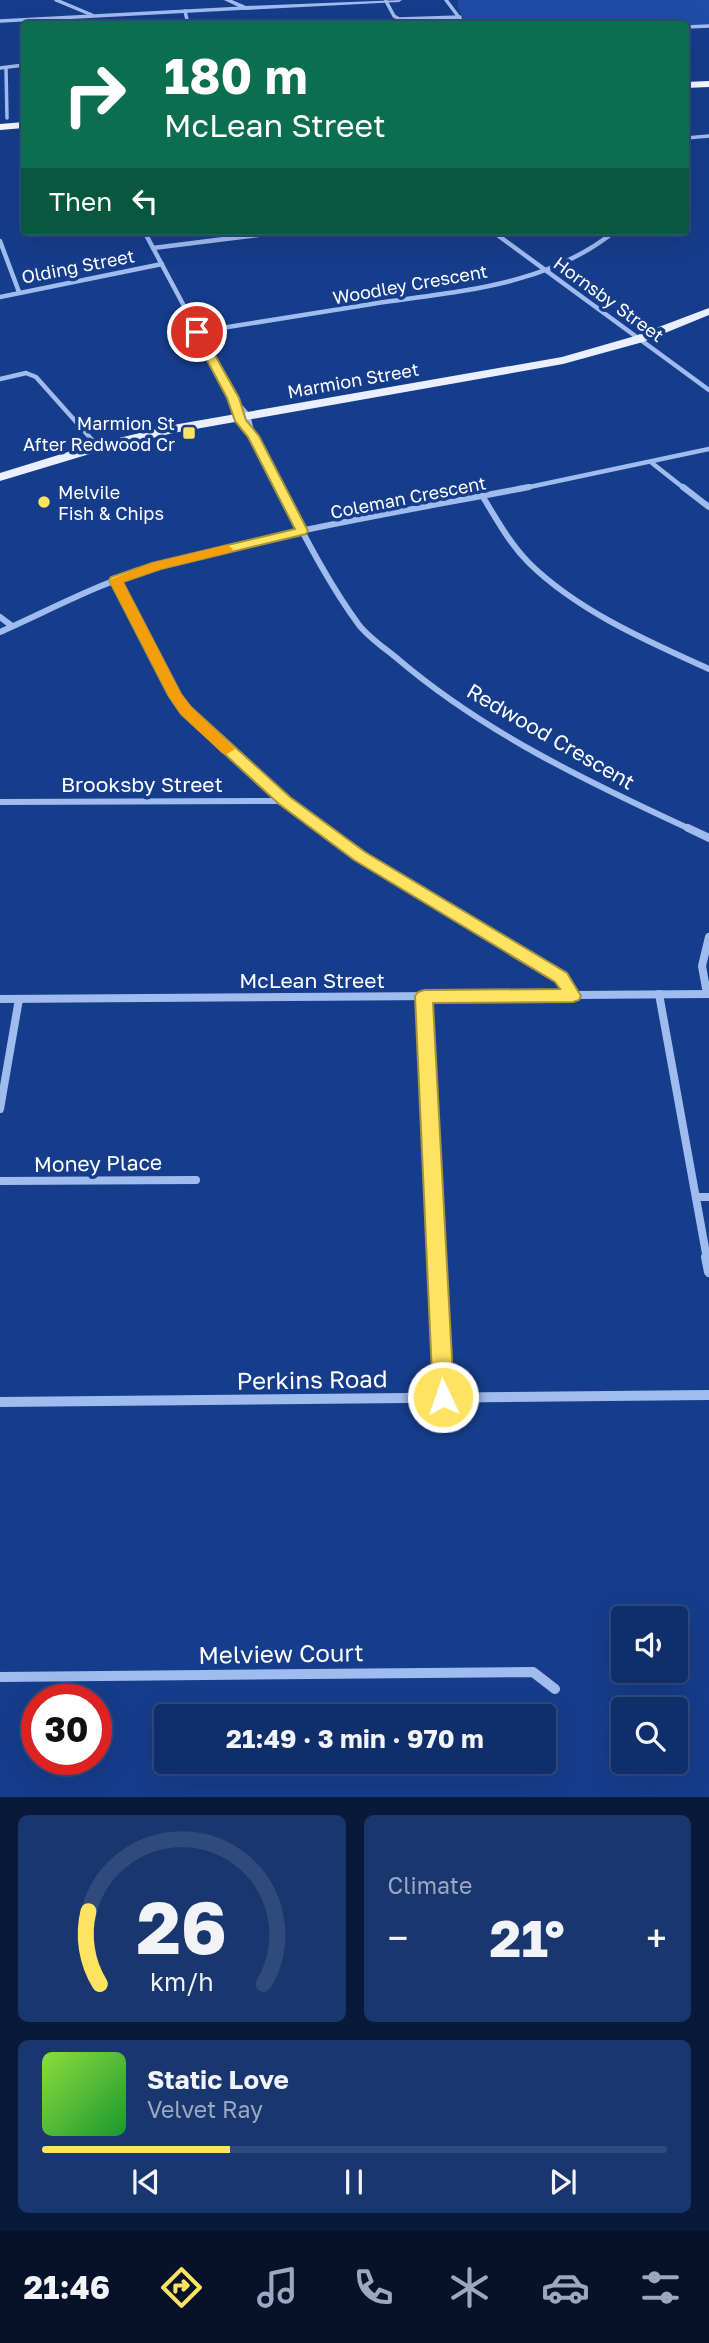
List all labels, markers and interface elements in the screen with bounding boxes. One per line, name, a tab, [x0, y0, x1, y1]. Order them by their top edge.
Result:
text: 180 m	[164, 46, 308, 105]
icon: right	[49, 49, 140, 140]
text: McLean Street	[164, 106, 386, 144]
icon: left	[126, 182, 164, 220]
text: Then	[49, 186, 112, 217]
street label: Olding Street	[20, 244, 136, 288]
street label: Hornsby Street	[550, 252, 668, 346]
street label: Woodley Crescent	[331, 260, 489, 308]
pin	[167, 302, 227, 362]
icon: arrive	[178, 313, 216, 351]
street label: Marmion Street	[286, 358, 420, 402]
place label: Marmion St After Redwood Cr	[23, 412, 175, 455]
marker: Marmion St After Redwood Cr	[181, 425, 197, 441]
street label: Coleman Crescent	[328, 471, 488, 523]
place label: Melvile Fish & Chips	[58, 481, 164, 524]
marker: Melvile Fish & Chips	[36, 494, 52, 510]
street label: Redwood Crescent	[462, 677, 640, 795]
street label: Brooksby Street	[61, 771, 223, 797]
street label: McLean Street	[239, 967, 385, 993]
street label: Money Place	[34, 1149, 162, 1177]
position arrow	[406, 1360, 480, 1434]
street label: Perkins Road	[236, 1363, 388, 1395]
map controls	[611, 1606, 688, 1774]
button: sound	[611, 1606, 688, 1683]
street label: Melview Court	[198, 1637, 364, 1669]
speed limit sign: 30	[21, 1684, 112, 1775]
button: search	[611, 1697, 688, 1774]
text: 21:49 · 3 min · 970 m	[226, 1723, 484, 1754]
text: Climate	[388, 1871, 472, 1899]
text: 26	[136, 1884, 227, 1971]
text: 21°	[490, 1906, 565, 1968]
text: −	[388, 1915, 408, 1960]
text: +	[646, 1915, 667, 1960]
text: km/h	[150, 1966, 214, 1997]
text: Static Love	[147, 2064, 289, 2095]
text: Velvet Ray	[147, 2095, 263, 2123]
icon: previous	[127, 2163, 165, 2201]
icon: pause	[335, 2163, 373, 2201]
icon: next	[544, 2163, 582, 2201]
icon: directions	[157, 2263, 206, 2312]
icon: music	[253, 2263, 302, 2312]
icon: phone	[349, 2263, 398, 2312]
icon: climate	[445, 2263, 494, 2312]
icon: car	[541, 2263, 590, 2312]
icon: filters	[636, 2263, 685, 2312]
text: 21:46	[23, 2268, 110, 2306]

